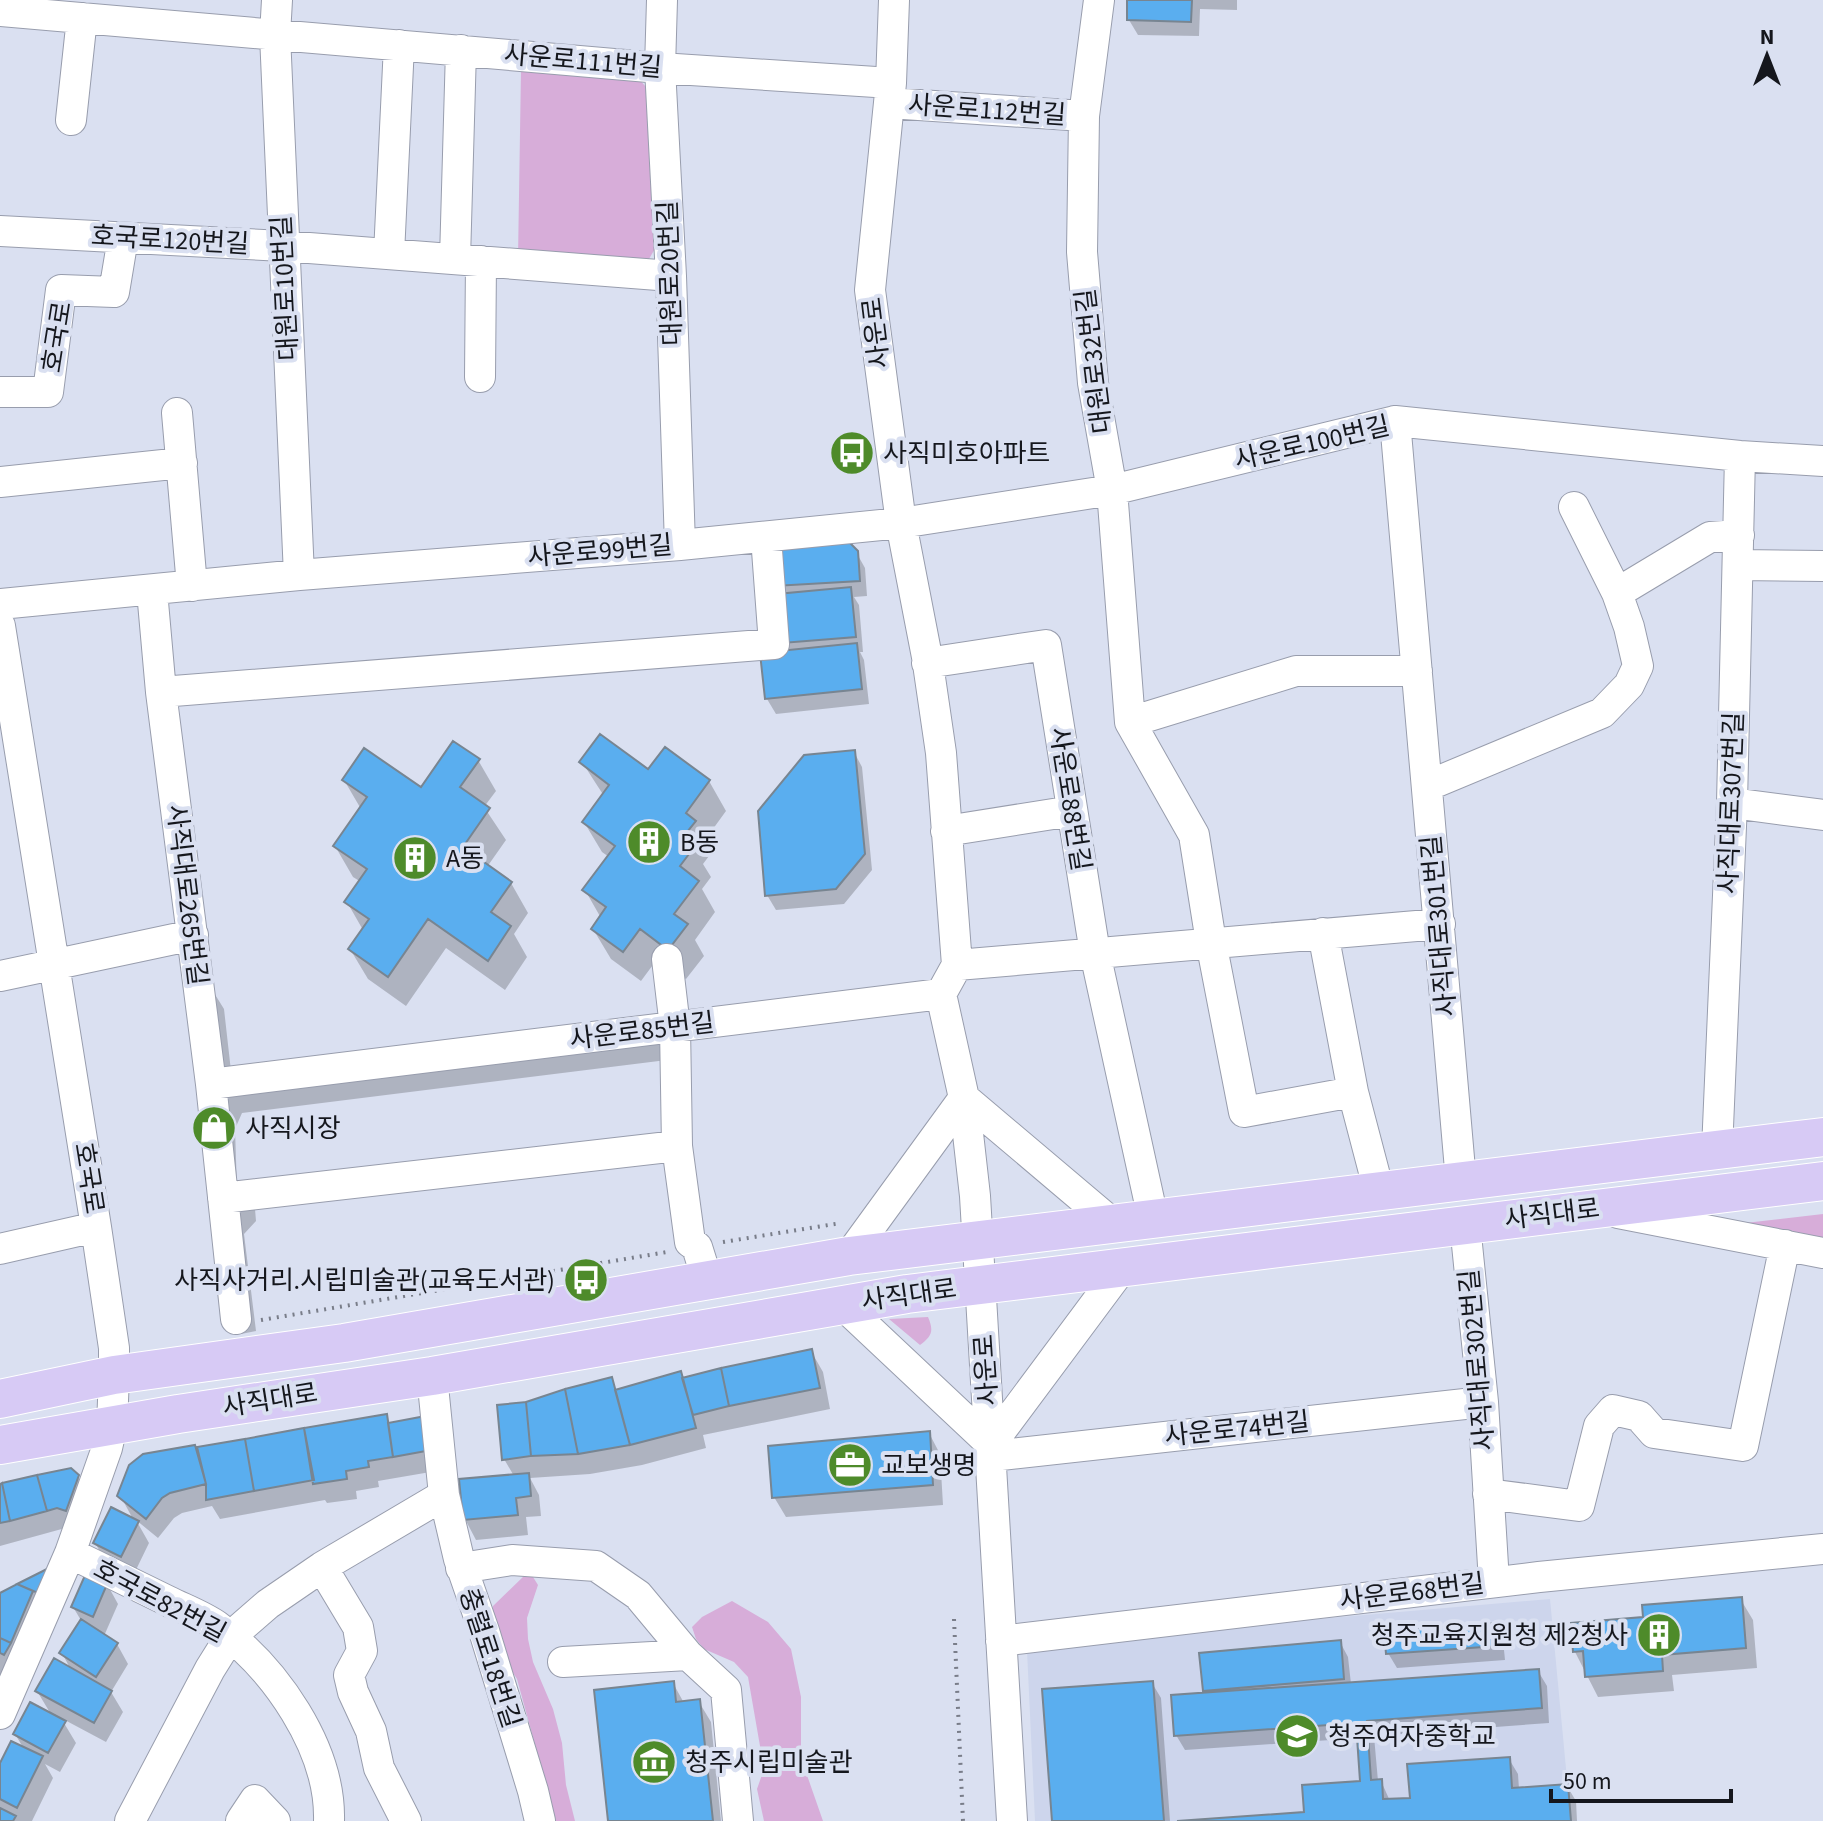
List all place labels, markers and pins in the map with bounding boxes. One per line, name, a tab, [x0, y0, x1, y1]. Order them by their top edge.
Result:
bus stop icon: 사직미호아파트	[828, 429, 876, 477]
place label: 사직미호아파트	[883, 435, 1050, 472]
building icon: B동	[625, 818, 673, 866]
place label: B동	[680, 824, 719, 861]
building icon: A동	[391, 834, 439, 882]
place label: A동	[446, 840, 484, 877]
shop icon: 사직시장	[190, 1104, 238, 1152]
place label: 사직시장	[245, 1110, 341, 1147]
bus stop icon: 사직사거리.시립미술관(교육도서관)	[562, 1256, 610, 1304]
place label: 사직사거리.시립미술관(교육도서관)	[174, 1262, 555, 1299]
office icon: 교보생명	[826, 1441, 874, 1489]
place label: 교보생명	[881, 1447, 977, 1484]
building icon: 청주교육지원청 제2청사	[1635, 1611, 1683, 1659]
place label: 청주교육지원청 제2청사	[1371, 1617, 1628, 1654]
school or university icon: 청주여자중학교	[1273, 1712, 1321, 1760]
place label: 청주여자중학교	[1328, 1718, 1495, 1755]
museum icon: 청주시립미술관	[630, 1738, 678, 1786]
place label: 청주시립미술관	[685, 1744, 853, 1781]

